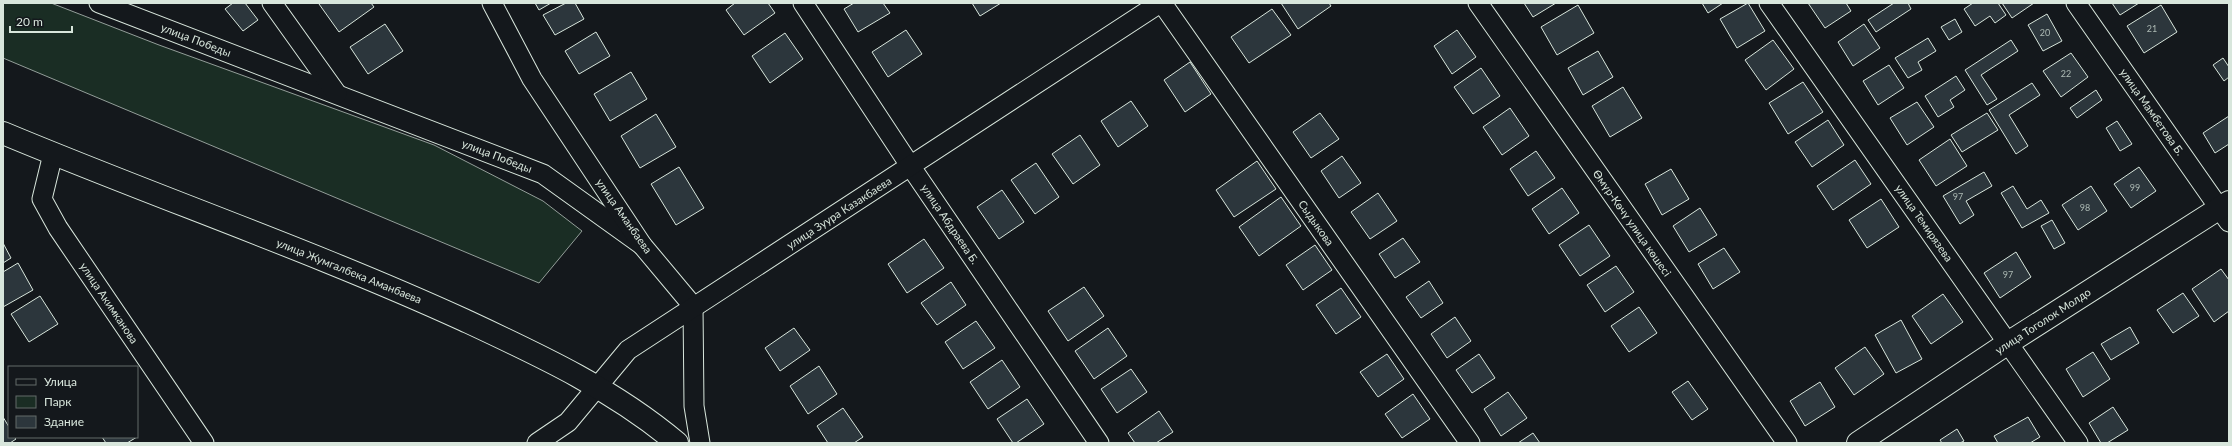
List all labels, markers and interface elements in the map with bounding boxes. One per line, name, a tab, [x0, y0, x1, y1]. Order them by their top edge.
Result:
scale bar	[10, 8, 72, 34]
text: 20 m	[16, 14, 43, 29]
street label: улица Победы	[159, 20, 233, 59]
house number: 21	[2147, 23, 2157, 34]
house number: 20	[2040, 27, 2050, 38]
street label: улица Мамбетова Б.	[2118, 66, 2187, 158]
house number: 22	[2061, 68, 2071, 79]
street label: улица Победы	[460, 136, 534, 175]
street label: Өмүр-Көчү улица көшесі	[1591, 167, 1674, 279]
street label: улица Зуура Казакбаева	[784, 174, 894, 251]
street label: улица Аманбаева	[594, 176, 655, 256]
street label: улица Абдраева Б.	[919, 181, 982, 266]
street label: улица Темирязева	[1893, 182, 1956, 264]
house number: 99	[2130, 182, 2140, 193]
house number: 97	[1953, 191, 1963, 202]
street label: Сыдыкова	[1296, 197, 1337, 248]
house number: 98	[2080, 202, 2090, 213]
street label: улица Жумгалбека Аманбаева	[275, 235, 424, 306]
street label: улица Акимканова	[78, 260, 141, 346]
house number: 97	[2003, 269, 2013, 280]
street label: улица Тоголок Молдо	[1993, 285, 2093, 356]
legend	[8, 366, 138, 438]
text: Улица	[44, 374, 77, 389]
text: Парк	[44, 394, 72, 409]
text: Здание	[44, 414, 84, 429]

